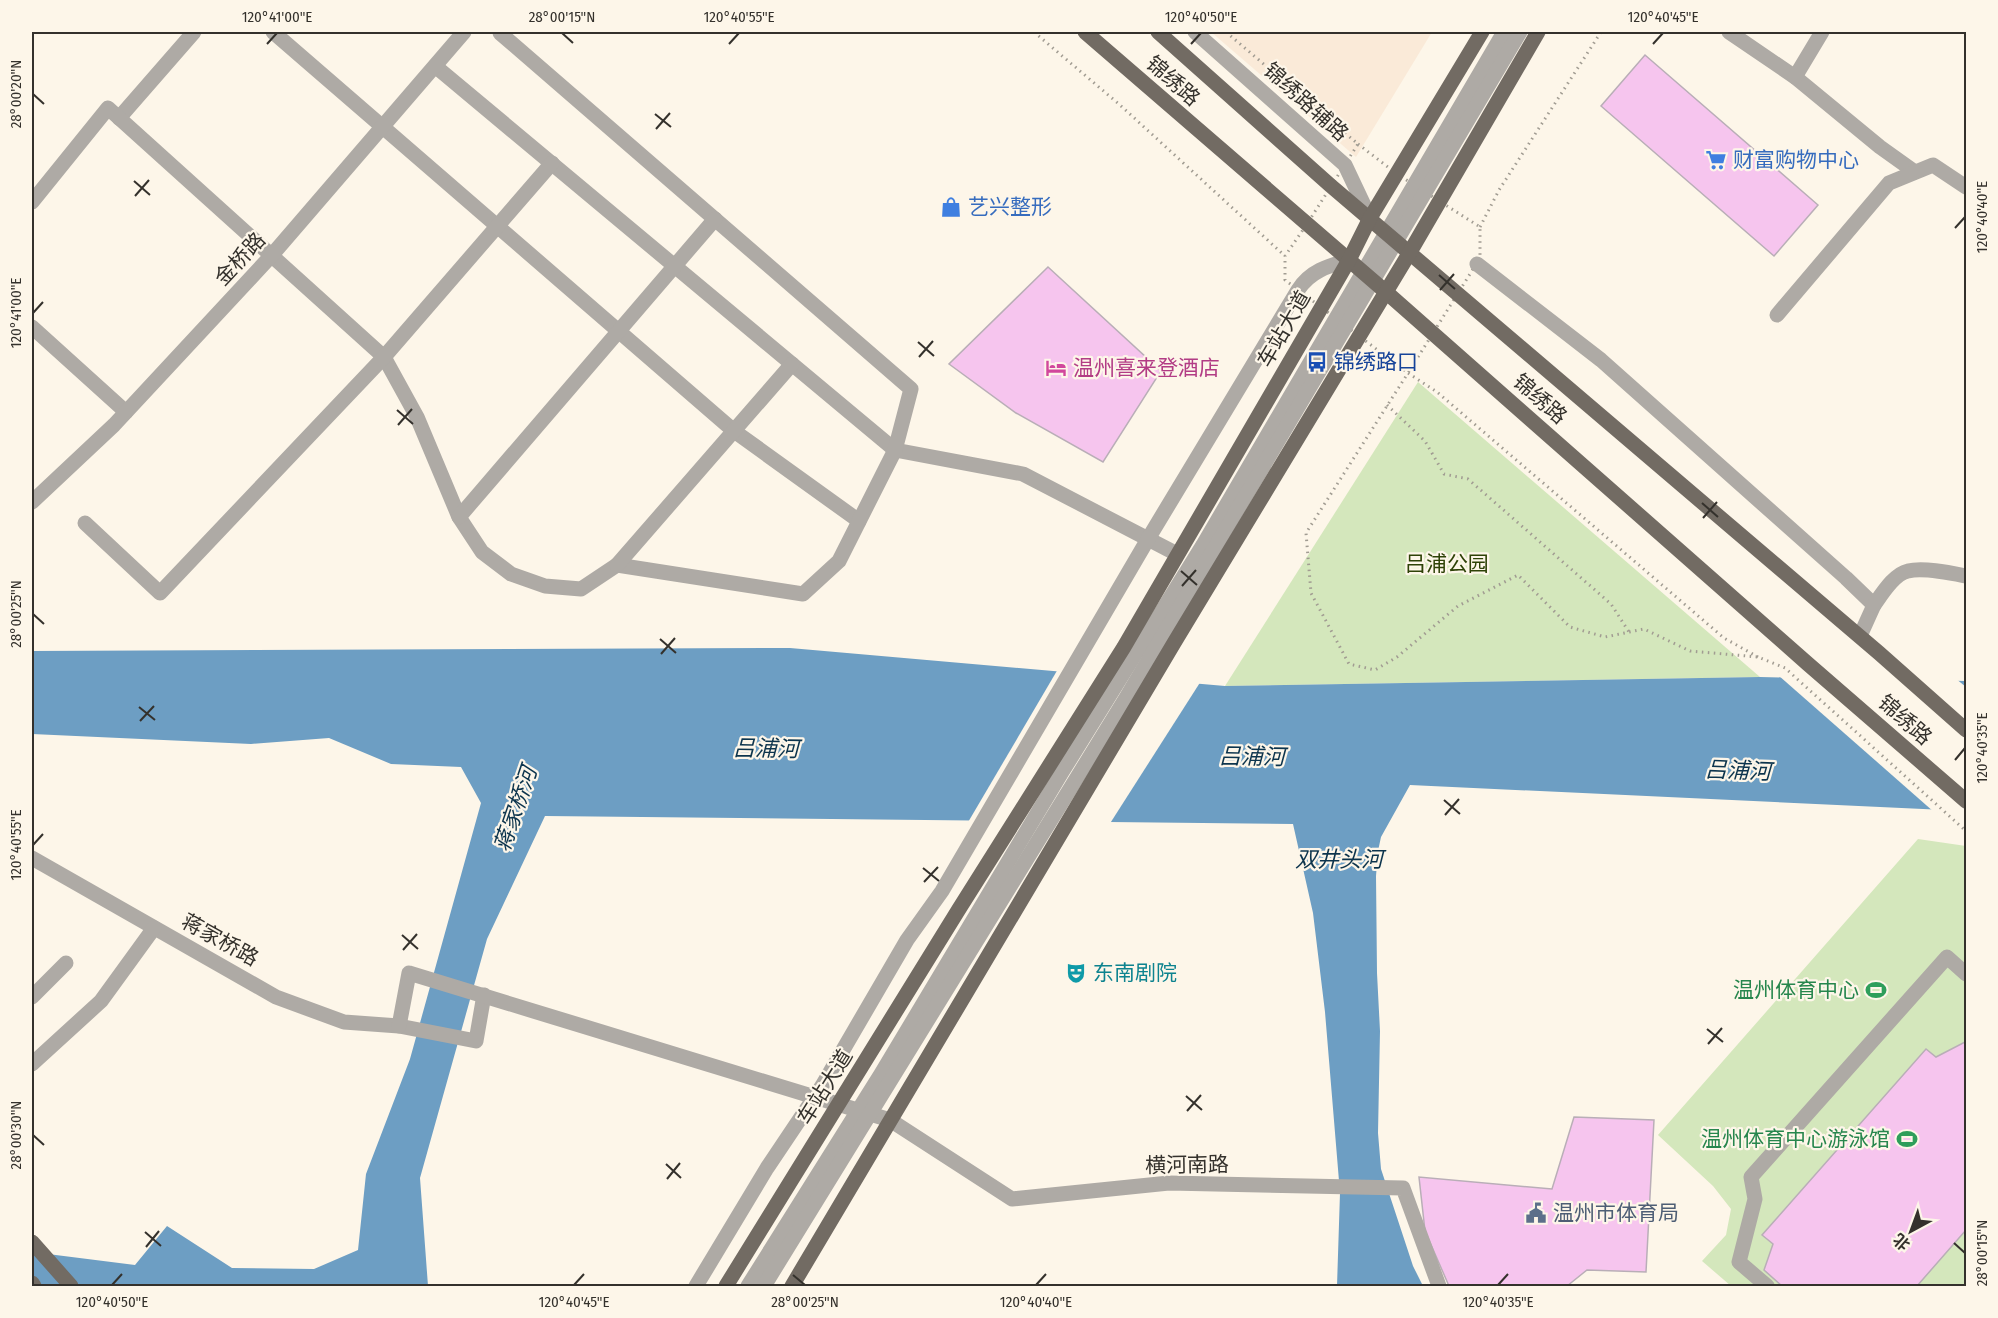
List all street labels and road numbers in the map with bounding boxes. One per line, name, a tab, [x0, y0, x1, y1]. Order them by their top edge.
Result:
street label: 锦绣路	[1141, 51, 1205, 111]
street label: 锦绣路辅路	[1258, 57, 1354, 147]
street label: 金桥路	[209, 227, 271, 291]
street label: 车站大道	[1252, 286, 1316, 372]
street label: 锦绣路	[1508, 369, 1572, 429]
street label: 锦绣路	[1873, 690, 1937, 750]
street label: 蒋家桥路	[177, 908, 263, 972]
street label: 车站大道	[792, 1044, 858, 1130]
street label: 横河南路	[1145, 1151, 1229, 1179]

